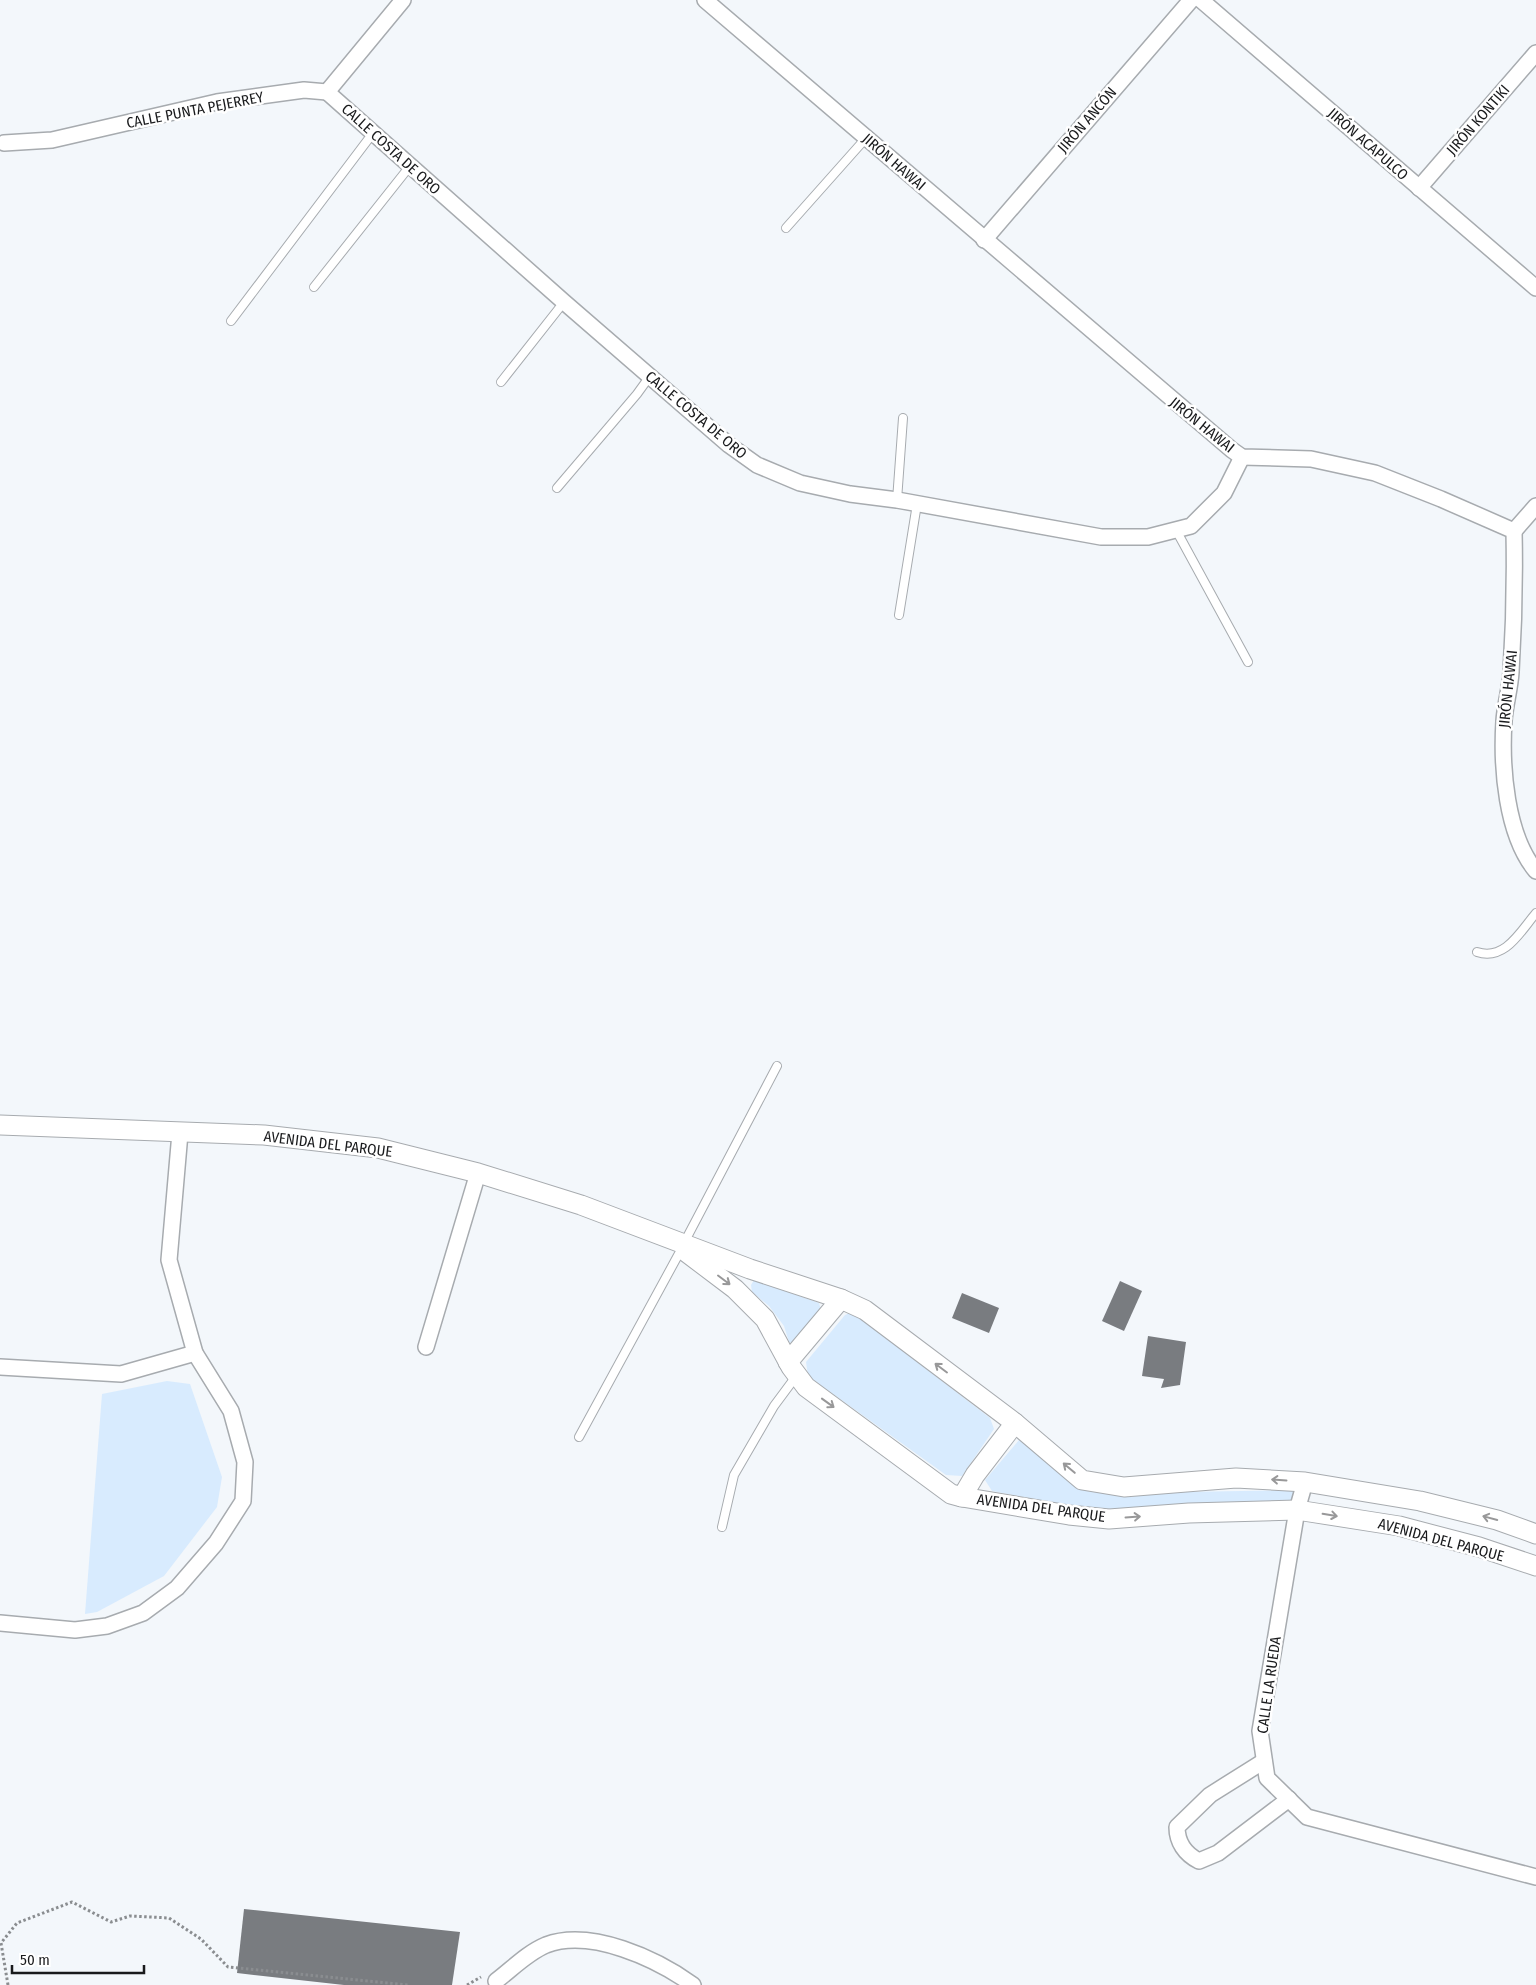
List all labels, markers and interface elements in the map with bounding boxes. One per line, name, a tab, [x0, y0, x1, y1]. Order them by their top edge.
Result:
street label: JIRÓN KONTIKI	[1443, 81, 1513, 159]
street label: JIRÓN ANCÓN	[1054, 84, 1120, 156]
street label: CALLE PUNTA PEJERREY	[125, 88, 266, 132]
street label: CALLE COSTA DE ORO	[338, 100, 444, 198]
street label: JIRÓN ACAPULCO	[1324, 104, 1412, 184]
street label: JIRÓN HAWAI	[859, 130, 929, 194]
street label: CALLE COSTA DE ORO	[642, 367, 750, 463]
street label: JIRÓN HAWAI	[1166, 393, 1238, 457]
street label: JIRÓN HAWAI	[1495, 649, 1521, 729]
street label: AVENIDA DEL PARQUE	[263, 1127, 393, 1161]
one-way arrow	[717, 1275, 730, 1286]
one-way arrow	[935, 1362, 948, 1373]
one-way arrow	[820, 1397, 834, 1408]
one-way arrow	[1062, 1463, 1075, 1474]
one-way arrow	[1271, 1476, 1287, 1485]
street label: AVENIDA DEL PARQUE	[976, 1490, 1106, 1526]
one-way arrow	[1321, 1510, 1337, 1520]
one-way arrow	[1125, 1512, 1141, 1522]
one-way arrow	[1482, 1513, 1498, 1523]
street label: AVENIDA DEL PARQUE	[1376, 1515, 1506, 1565]
street label: CALLE LA RUEDA	[1253, 1635, 1285, 1735]
scale bar	[12, 1942, 145, 1974]
text: 50 m	[20, 1951, 50, 1969]

